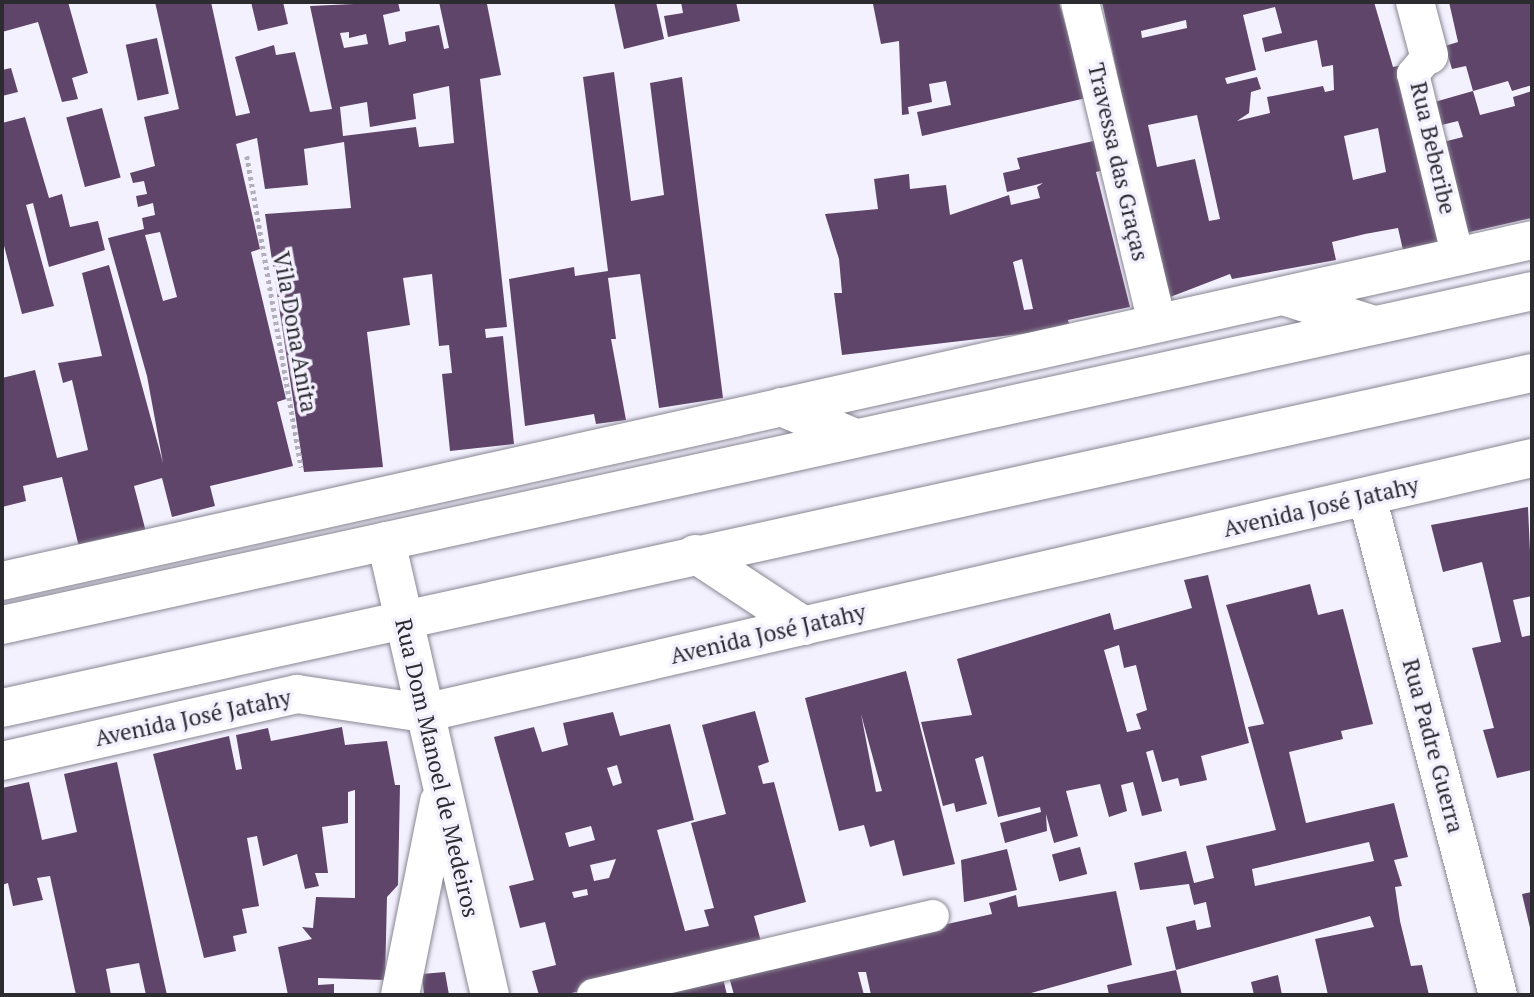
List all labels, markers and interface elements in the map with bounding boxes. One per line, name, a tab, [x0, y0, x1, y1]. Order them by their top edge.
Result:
street label: Travessa das Graças	[1082, 60, 1154, 264]
street label: Rua Beberibe	[1404, 79, 1462, 217]
street label: Vila Dona Anita	[267, 249, 323, 415]
street label: Avenida José Jatahy	[1221, 471, 1421, 543]
street label: Avenida José Jatahy	[668, 598, 868, 670]
street label: Rua Dom Manoel de Medeiros	[389, 616, 485, 920]
street label: Rua Padre Guerra	[1397, 656, 1469, 836]
street label: Avenida José Jatahy	[92, 684, 294, 752]

